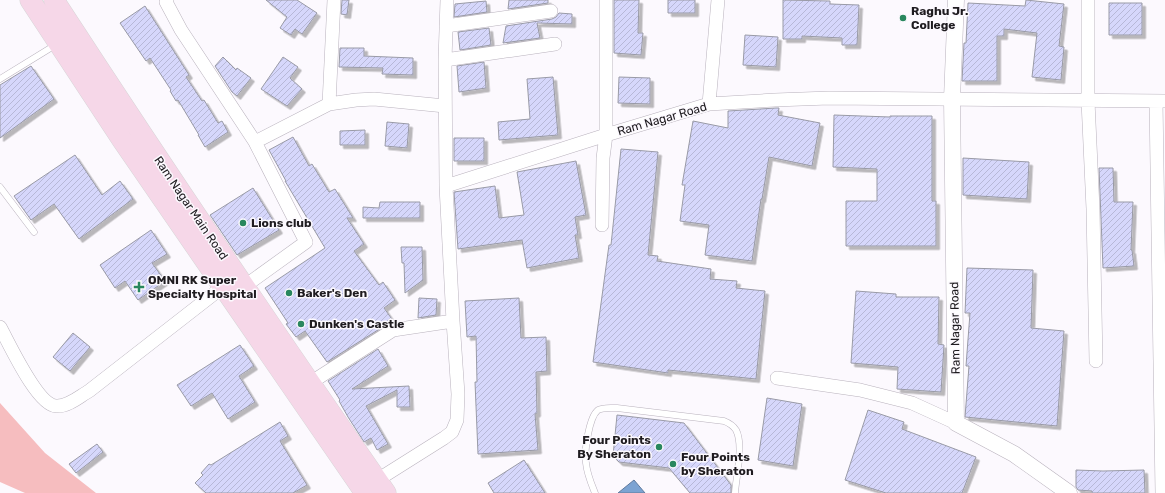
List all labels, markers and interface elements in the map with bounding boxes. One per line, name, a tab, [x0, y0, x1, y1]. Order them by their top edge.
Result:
place label: Raghu Jr. College	[911, 4, 968, 32]
marker: Raghu Jr. College	[898, 13, 908, 23]
street label: Ram Nagar Road	[616, 100, 708, 138]
street label: Ram Nagar Main Road	[151, 154, 231, 262]
place label: Lions club	[251, 216, 312, 230]
marker: Lions club	[238, 218, 248, 228]
place label: OMNI RK Super Specialty Hospital	[148, 273, 257, 301]
marker: OMNI RK Super Specialty Hospital	[133, 281, 145, 293]
street label: Ram Nagar Road	[947, 282, 963, 374]
place label: Baker's Den	[297, 286, 367, 300]
marker: Baker's Den	[284, 288, 294, 298]
place label: Dunken's Castle	[309, 317, 404, 331]
marker: Dunken's Castle	[296, 319, 306, 329]
place label: Four Points By Sheraton	[577, 433, 651, 461]
marker: Four Points By Sheraton	[654, 442, 664, 452]
place label: Four Points by Sheraton	[681, 450, 754, 478]
marker: Four Points by Sheraton	[668, 459, 678, 469]

